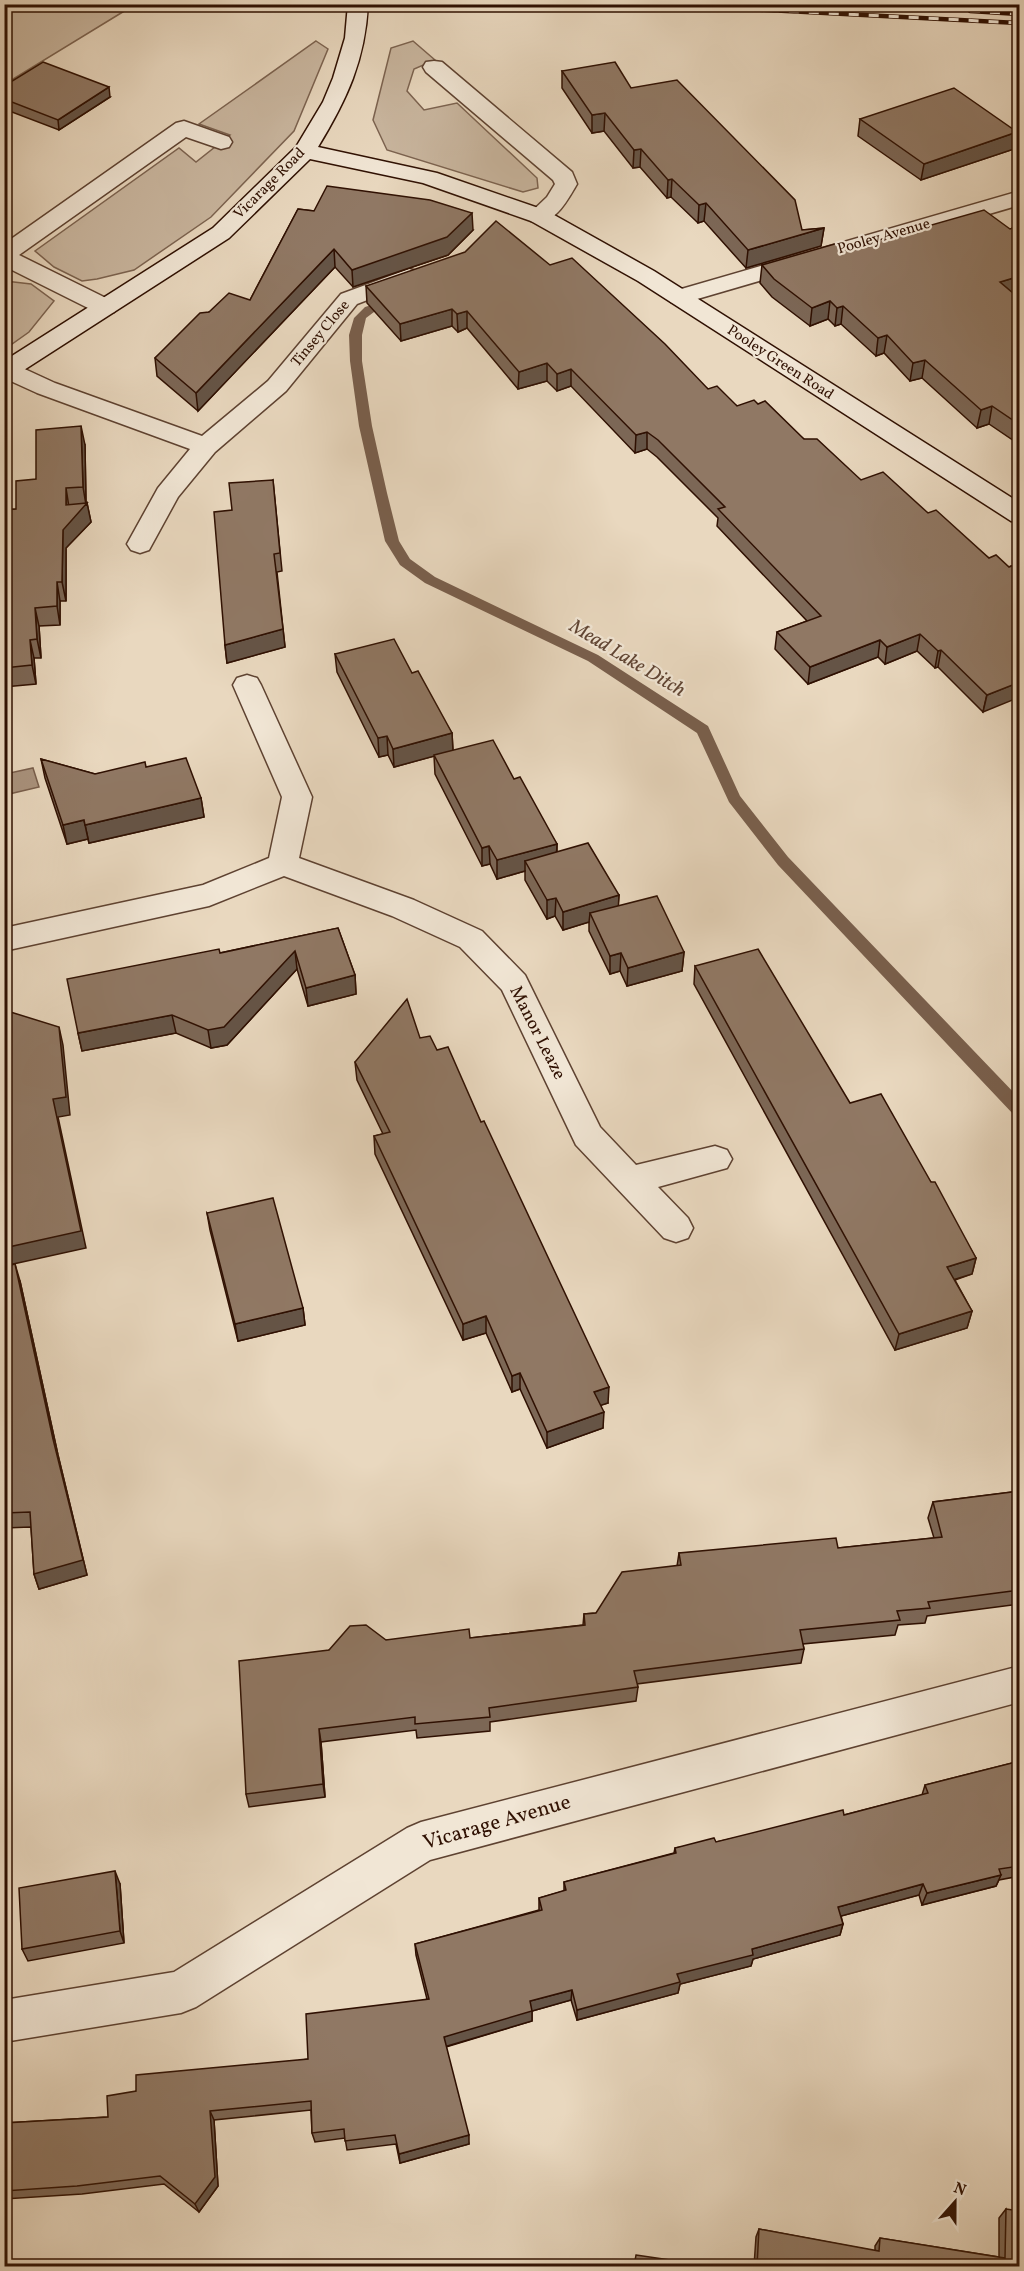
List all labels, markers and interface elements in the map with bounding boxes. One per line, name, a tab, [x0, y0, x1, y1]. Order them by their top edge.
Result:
street label: Vicarage Road	[229, 143, 311, 225]
street label: Pooley Avenue	[835, 214, 933, 260]
street label: Tinsey Close	[287, 296, 355, 372]
street label: Pooley Green Road	[722, 321, 838, 405]
water label: Mead Lake Ditch	[563, 613, 690, 705]
street label: Manor Leaze	[503, 982, 571, 1084]
street label: Vicarage Avenue	[420, 1788, 574, 1858]
north arrow	[925, 2172, 985, 2232]
text: N	[950, 2178, 969, 2202]

